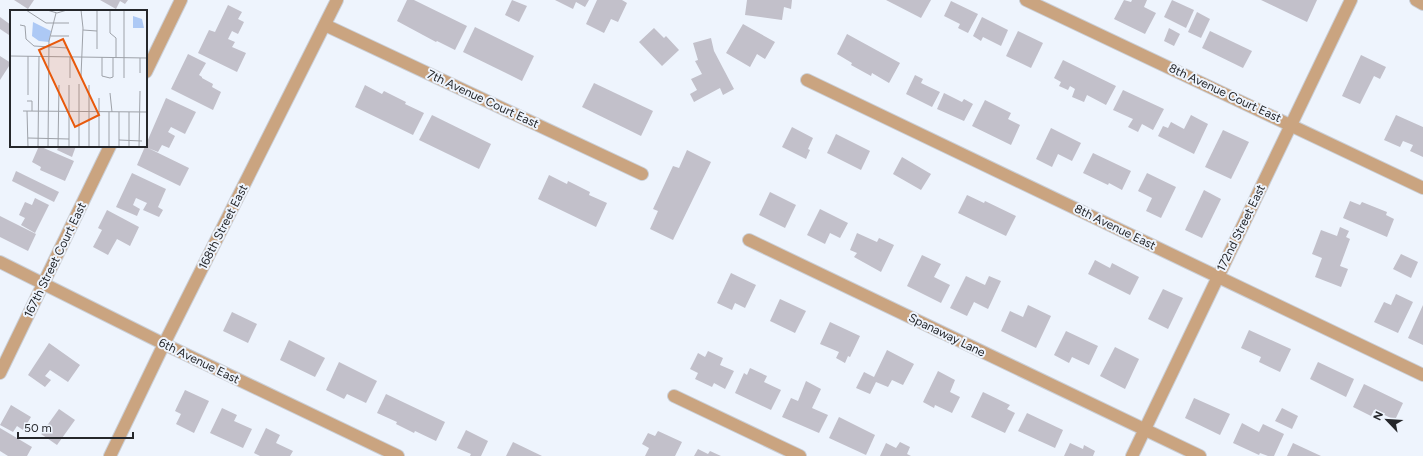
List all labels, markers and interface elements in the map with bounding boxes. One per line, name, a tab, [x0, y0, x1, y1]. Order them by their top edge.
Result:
inset map	[10, 10, 147, 147]
street label: 8th Avenue Court East	[1167, 61, 1284, 125]
street label: 7th Avenue Court East	[425, 67, 541, 131]
street label: 168th Street East	[196, 182, 251, 272]
street label: 172nd Street East	[1214, 182, 1268, 274]
street label: 167th Street Court East	[21, 200, 89, 320]
street label: 8th Avenue East	[1072, 201, 1158, 253]
street label: Spanaway Lane	[906, 310, 988, 360]
street label: 6th Avenue East	[156, 335, 242, 387]
north arrow	[1367, 400, 1407, 440]
text: N	[1371, 409, 1386, 423]
scale bar	[18, 414, 133, 440]
text: 50 m	[24, 421, 52, 435]

